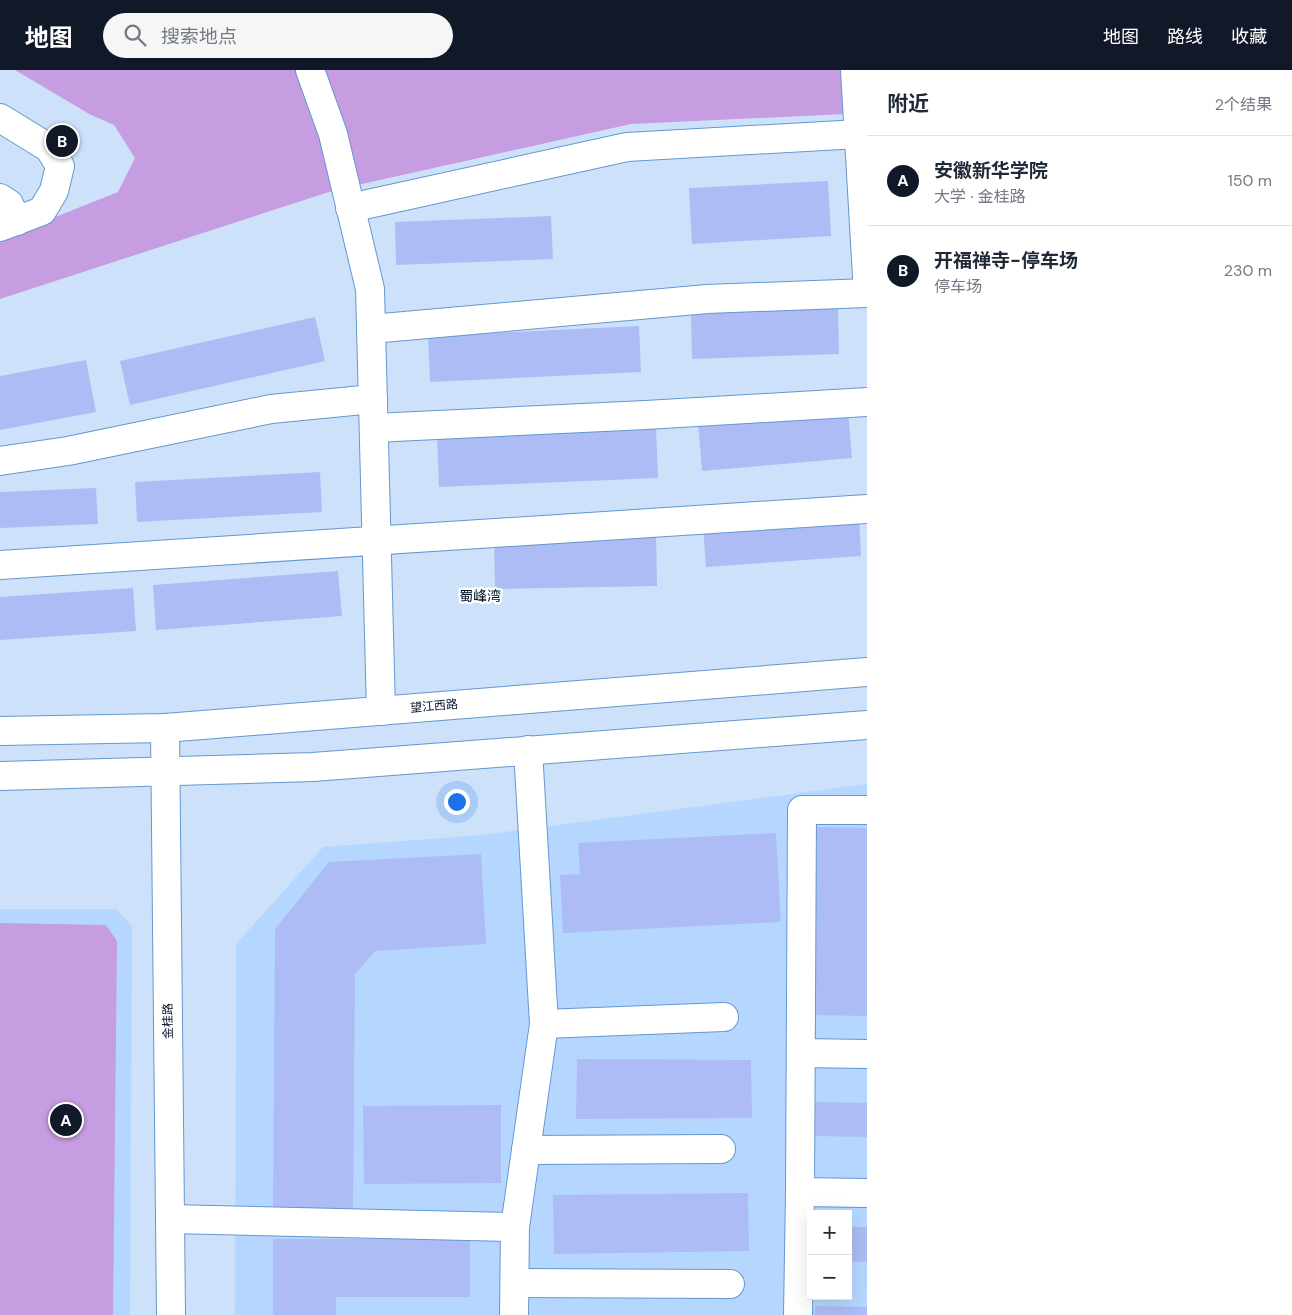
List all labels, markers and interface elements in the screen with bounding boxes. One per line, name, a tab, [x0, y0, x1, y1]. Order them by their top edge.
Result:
search box	[103, 13, 453, 58]
icon: search	[121, 21, 149, 49]
text: 地图	[25, 22, 73, 53]
text: 搜索地点	[161, 24, 237, 49]
text: 地图	[1103, 25, 1139, 49]
text: 路线	[1167, 25, 1203, 49]
text: 收藏	[1231, 25, 1267, 49]
text: 附近	[887, 90, 929, 118]
text: 2个结果	[1215, 94, 1272, 115]
pin: B	[46, 122, 78, 160]
text: 安徽新华学院	[934, 158, 1048, 183]
text: A	[897, 170, 909, 191]
text: 150 m	[1228, 170, 1272, 191]
text: 大学 · 金桂路	[934, 186, 1026, 207]
text: 开福禅寺-停车场	[934, 248, 1078, 273]
text: B	[898, 260, 908, 281]
text: 230 m	[1224, 260, 1272, 281]
text: 停车场	[934, 276, 982, 297]
district label: 蜀峰湾	[459, 587, 501, 605]
street label: 望江西路	[409, 696, 459, 716]
your location	[444, 789, 470, 815]
street label: 金桂路	[160, 1003, 176, 1039]
pin: A	[50, 1101, 82, 1139]
map controls	[807, 1210, 852, 1300]
button: +	[807, 1210, 852, 1255]
button: −	[807, 1255, 852, 1300]

